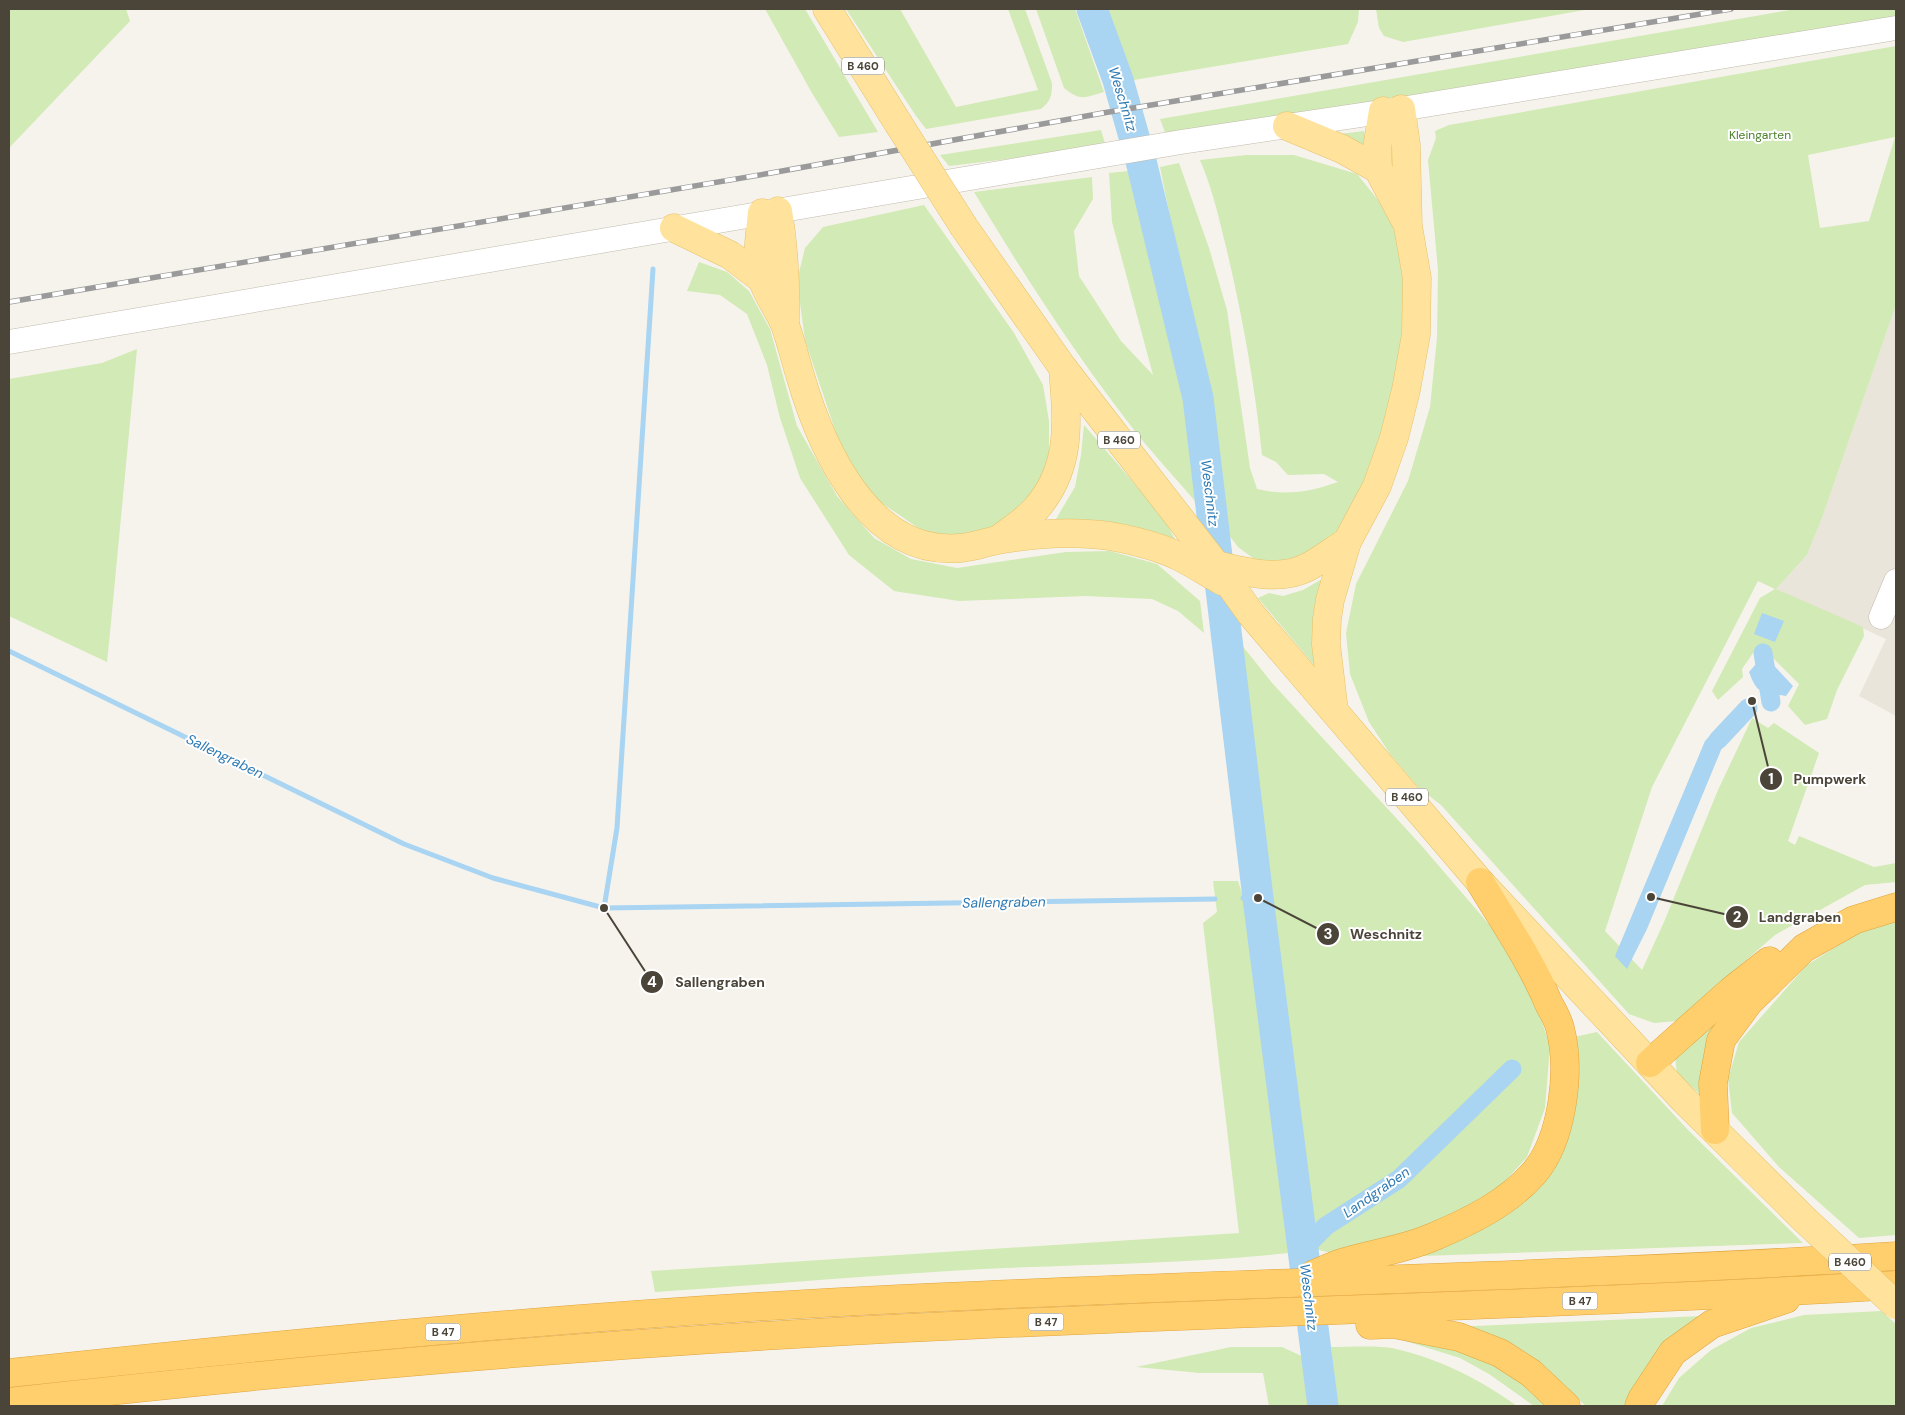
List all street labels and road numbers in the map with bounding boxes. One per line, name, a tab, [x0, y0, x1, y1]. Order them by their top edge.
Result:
road number: B 460	[842, 58, 884, 74]
road number: B 460	[1098, 432, 1140, 448]
road number: B 460	[1386, 789, 1428, 806]
road number: B 460	[1829, 1254, 1871, 1270]
road number: B 47	[1562, 1292, 1598, 1310]
road number: B 47	[1028, 1314, 1064, 1330]
road number: B 47	[426, 1324, 460, 1340]

